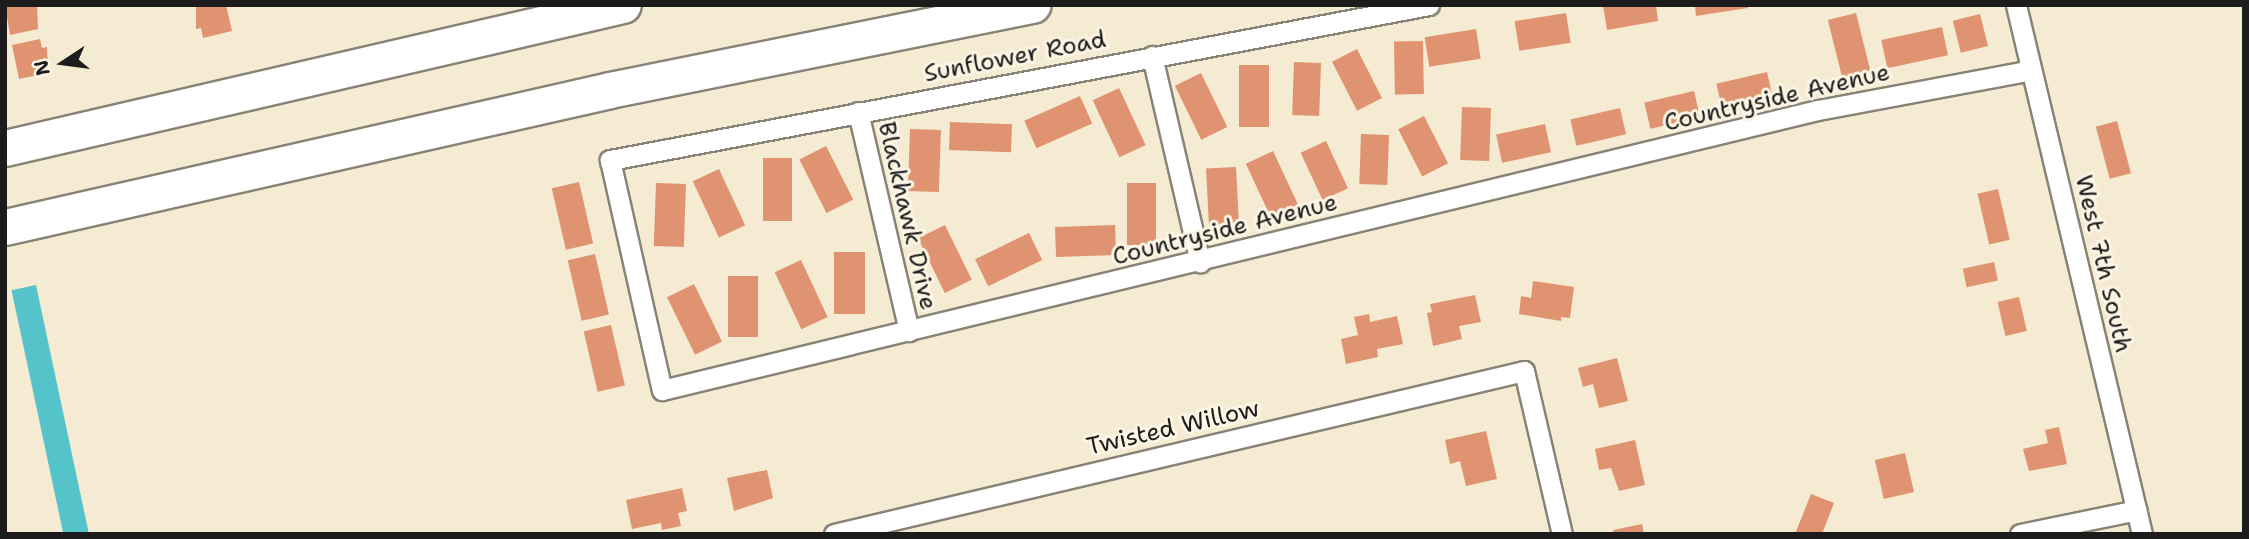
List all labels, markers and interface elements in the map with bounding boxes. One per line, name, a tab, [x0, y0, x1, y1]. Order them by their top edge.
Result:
street label: Sunflower Road	[922, 25, 1108, 89]
north arrow	[28, 28, 98, 98]
text: N	[28, 58, 56, 78]
street label: Countryside Avenue	[1661, 58, 1893, 138]
street label: Blackhawk Drive	[871, 119, 943, 313]
street label: West 7th South	[2069, 172, 2137, 356]
street label: Countryside Avenue	[1110, 188, 1340, 272]
street label: Twisted Willow	[1084, 394, 1262, 462]

